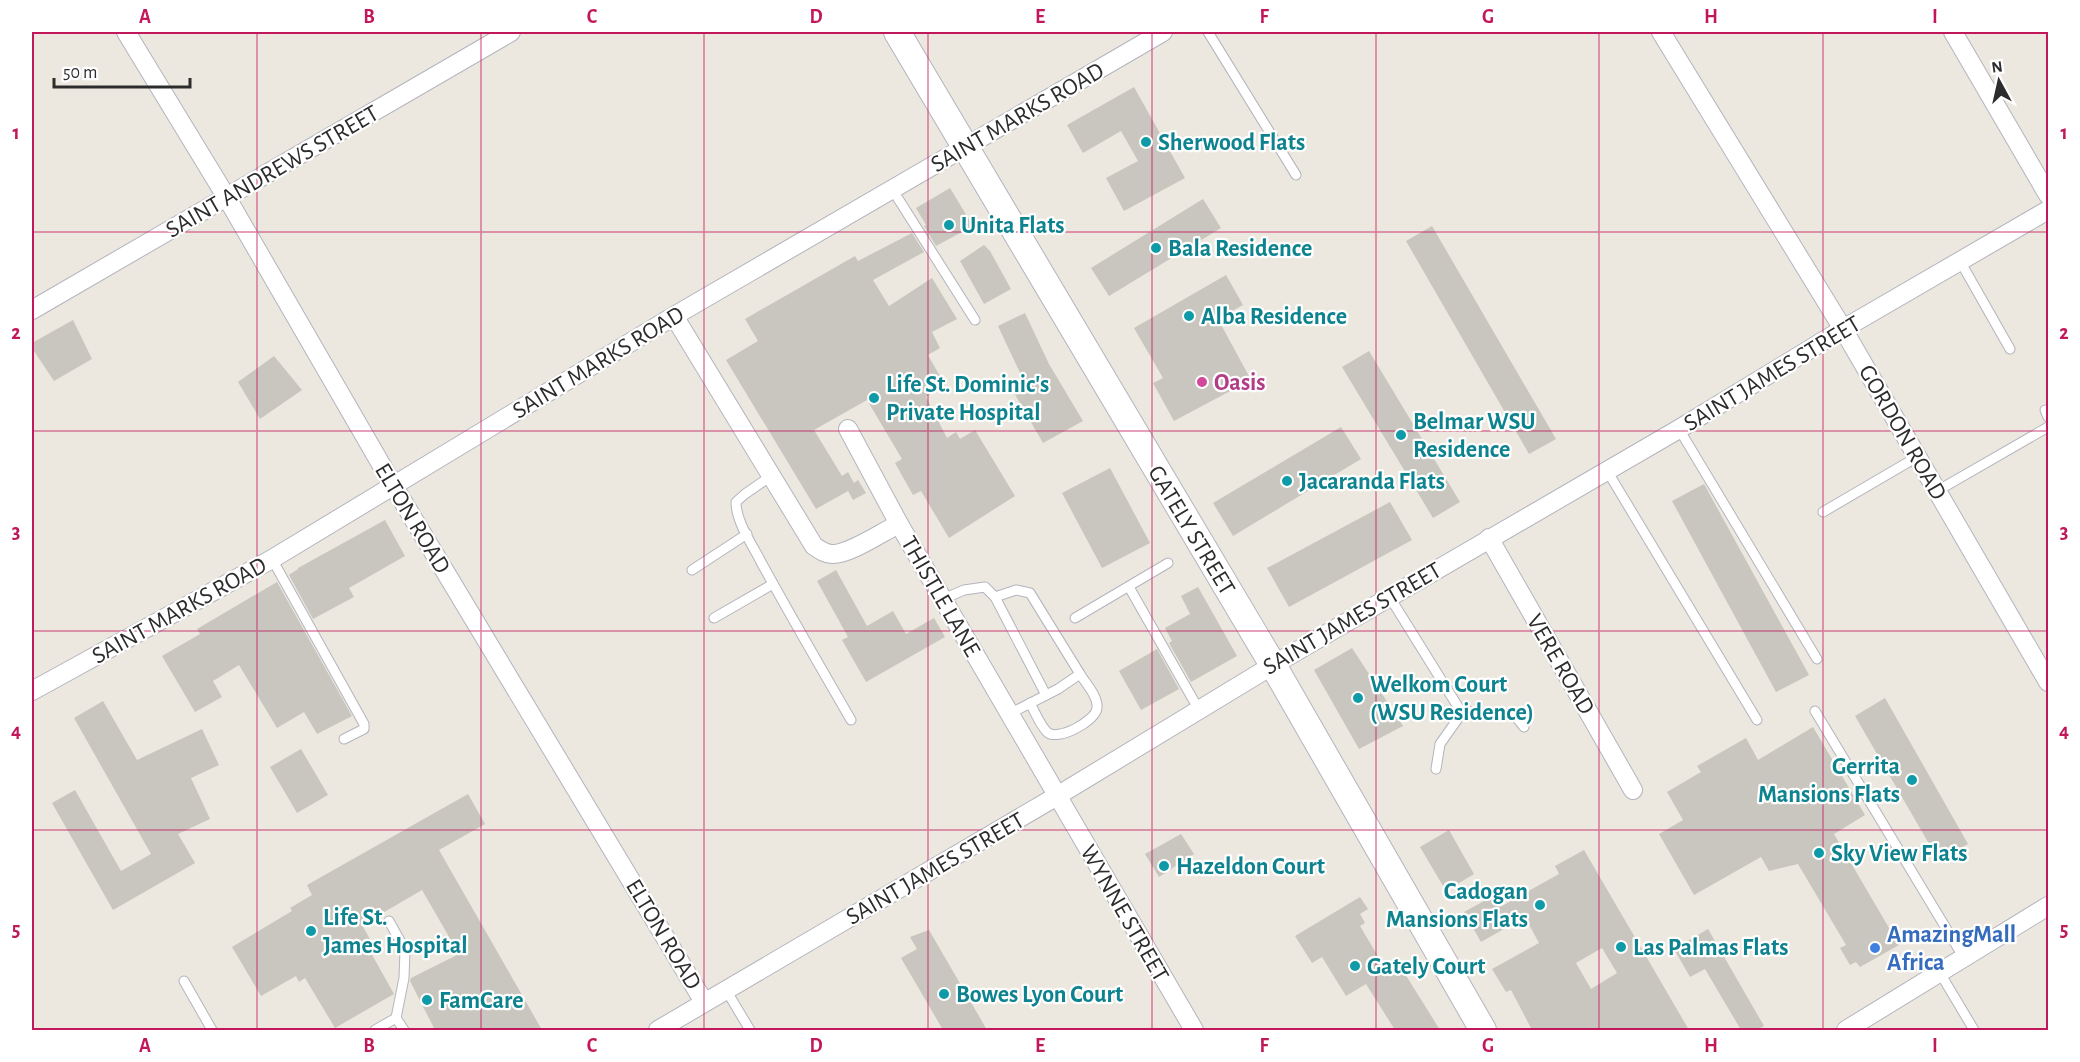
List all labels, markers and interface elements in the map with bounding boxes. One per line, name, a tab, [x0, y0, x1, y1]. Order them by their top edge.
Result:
text: A	[139, 7, 151, 27]
text: B	[363, 7, 375, 27]
text: C	[587, 7, 598, 27]
text: D	[809, 7, 823, 27]
text: E	[1035, 7, 1045, 27]
text: F	[1259, 7, 1269, 27]
text: G	[1482, 7, 1494, 27]
text: H	[1704, 7, 1718, 27]
text: I	[1932, 7, 1938, 27]
scale bar	[54, 51, 190, 89]
north arrow	[1969, 51, 2029, 111]
text: N	[1990, 58, 2004, 76]
street label: SAINT MARKS ROAD	[927, 59, 1108, 177]
text: 50 m	[63, 64, 97, 82]
street label: SAINT ANDREWS STREET	[162, 101, 383, 243]
text: 1	[12, 123, 20, 143]
text: 1	[2060, 123, 2068, 143]
place label: Sherwood Flats	[1158, 131, 1305, 155]
marker: Sherwood Flats	[1139, 135, 1153, 149]
place label: Unita Flats	[961, 214, 1065, 238]
marker: Unita Flats	[942, 218, 956, 232]
place label: Bala Residence	[1168, 237, 1312, 261]
marker: Bala Residence	[1149, 241, 1163, 255]
street label: SAINT MARKS ROAD	[509, 302, 688, 423]
place label: Alba Residence	[1201, 305, 1347, 329]
marker: Alba Residence	[1182, 309, 1196, 323]
street label: SAINT JAMES STREET	[1680, 312, 1865, 436]
text: 2	[11, 323, 21, 343]
text: 2	[2059, 323, 2069, 343]
street label: GORDON ROAD	[1854, 361, 1950, 504]
place label: Oasis	[1214, 371, 1266, 395]
place label: Life St. Dominic's Private Hospital	[886, 373, 1049, 425]
marker: Oasis	[1195, 375, 1209, 389]
marker: Life St. Dominic's Private Hospital	[867, 391, 881, 405]
place label: Belmar WSU Residence	[1413, 410, 1536, 462]
marker: Belmar WSU Residence	[1394, 428, 1408, 442]
street label: ELTON ROAD	[370, 459, 454, 578]
street label: GATELY STREET	[1143, 462, 1239, 600]
place label: Jacaranda Flats	[1299, 470, 1445, 494]
marker: Jacaranda Flats	[1280, 474, 1294, 488]
text: 3	[12, 522, 20, 542]
text: 3	[2060, 522, 2068, 542]
street label: THISTLE LANE	[896, 532, 984, 661]
street label: SAINT MARKS ROAD	[88, 553, 271, 669]
street label: SAINT JAMES STREET	[1259, 558, 1446, 680]
street label: VERE ROAD	[1522, 610, 1598, 719]
place label: Welkom Court (WSU Residence)	[1370, 673, 1534, 725]
marker: Welkom Court (WSU Residence)	[1351, 691, 1365, 705]
text: 4	[11, 721, 21, 741]
text: 4	[2059, 721, 2069, 741]
place label: Gerrita Mansions Flats	[1758, 755, 1900, 807]
marker: Gerrita Mansions Flats	[1905, 773, 1919, 787]
street label: SAINT JAMES STREET	[842, 808, 1029, 930]
street label: WYNNE STREET	[1075, 841, 1173, 986]
place label: Sky View Flats	[1831, 842, 1967, 866]
marker: Sky View Flats	[1812, 846, 1826, 860]
place label: Hazeldon Court	[1176, 855, 1325, 879]
marker: Hazeldon Court	[1157, 859, 1171, 873]
street label: ELTON ROAD	[621, 875, 705, 994]
place label: Cadogan Mansions Flats	[1386, 880, 1528, 932]
marker: Cadogan Mansions Flats	[1533, 898, 1547, 912]
place label: Life St. James Hospital	[323, 906, 468, 958]
text: 5	[12, 920, 20, 940]
text: 5	[2060, 920, 2068, 940]
place label: AmazingMall Africa	[1887, 923, 2016, 975]
marker: Life St. James Hospital	[304, 924, 318, 938]
place label: Las Palmas Flats	[1633, 936, 1788, 960]
marker: Las Palmas Flats	[1614, 940, 1628, 954]
marker: AmazingMall Africa	[1868, 941, 1882, 955]
place label: Gately Court	[1367, 955, 1485, 979]
marker: Gately Court	[1348, 959, 1362, 973]
place label: Bowes Lyon Court	[956, 983, 1123, 1007]
marker: Bowes Lyon Court	[937, 987, 951, 1001]
place label: FamCare	[439, 989, 524, 1013]
marker: FamCare	[420, 993, 434, 1007]
text: A	[139, 1036, 151, 1056]
text: B	[363, 1036, 375, 1056]
text: C	[587, 1036, 598, 1056]
text: D	[809, 1036, 823, 1056]
text: E	[1035, 1036, 1045, 1056]
text: F	[1259, 1036, 1269, 1056]
text: G	[1482, 1036, 1494, 1056]
text: H	[1704, 1036, 1718, 1056]
text: I	[1932, 1036, 1938, 1056]

